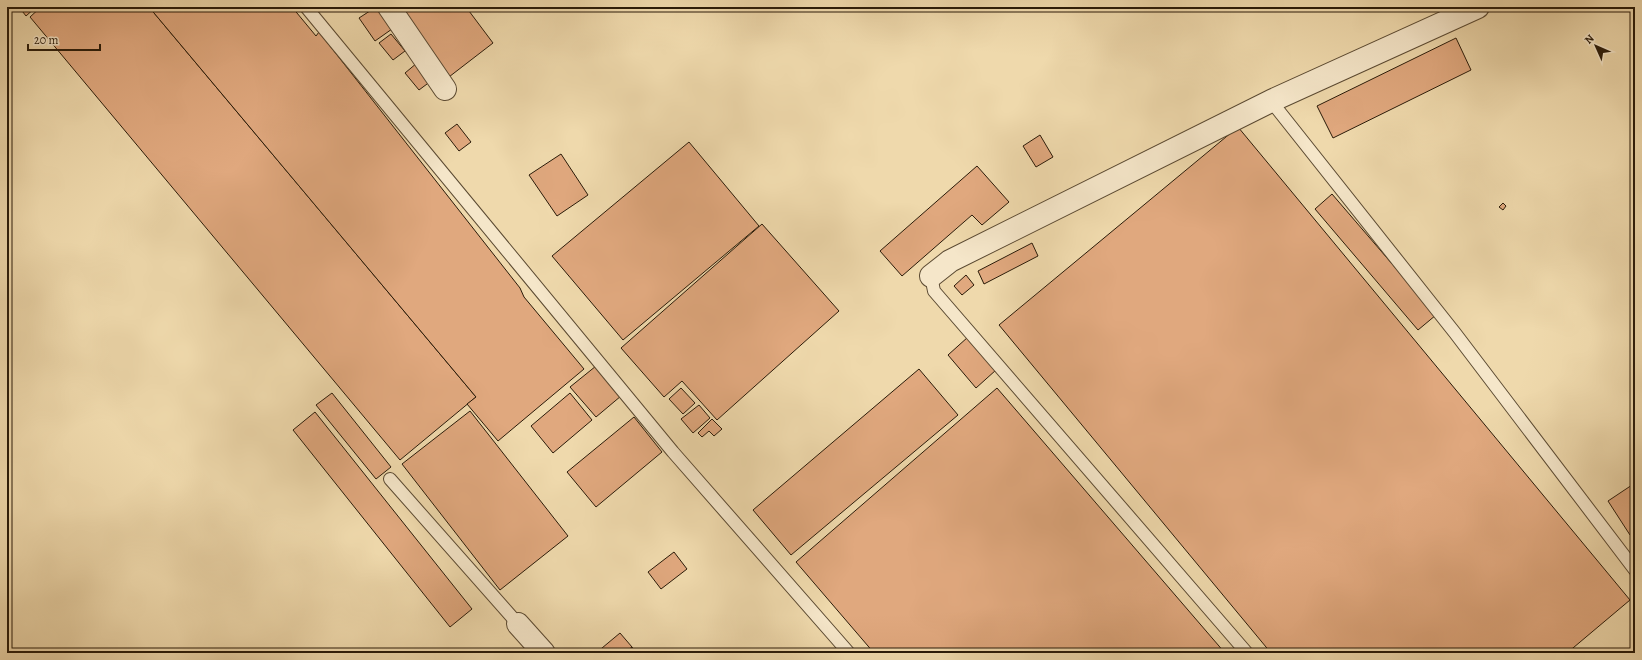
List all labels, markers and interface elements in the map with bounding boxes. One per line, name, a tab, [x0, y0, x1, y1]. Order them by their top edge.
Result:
scale bar	[28, 26, 100, 52]
north arrow	[1576, 26, 1616, 66]
text: N	[1581, 31, 1597, 47]
text: 20 m	[34, 32, 58, 48]

